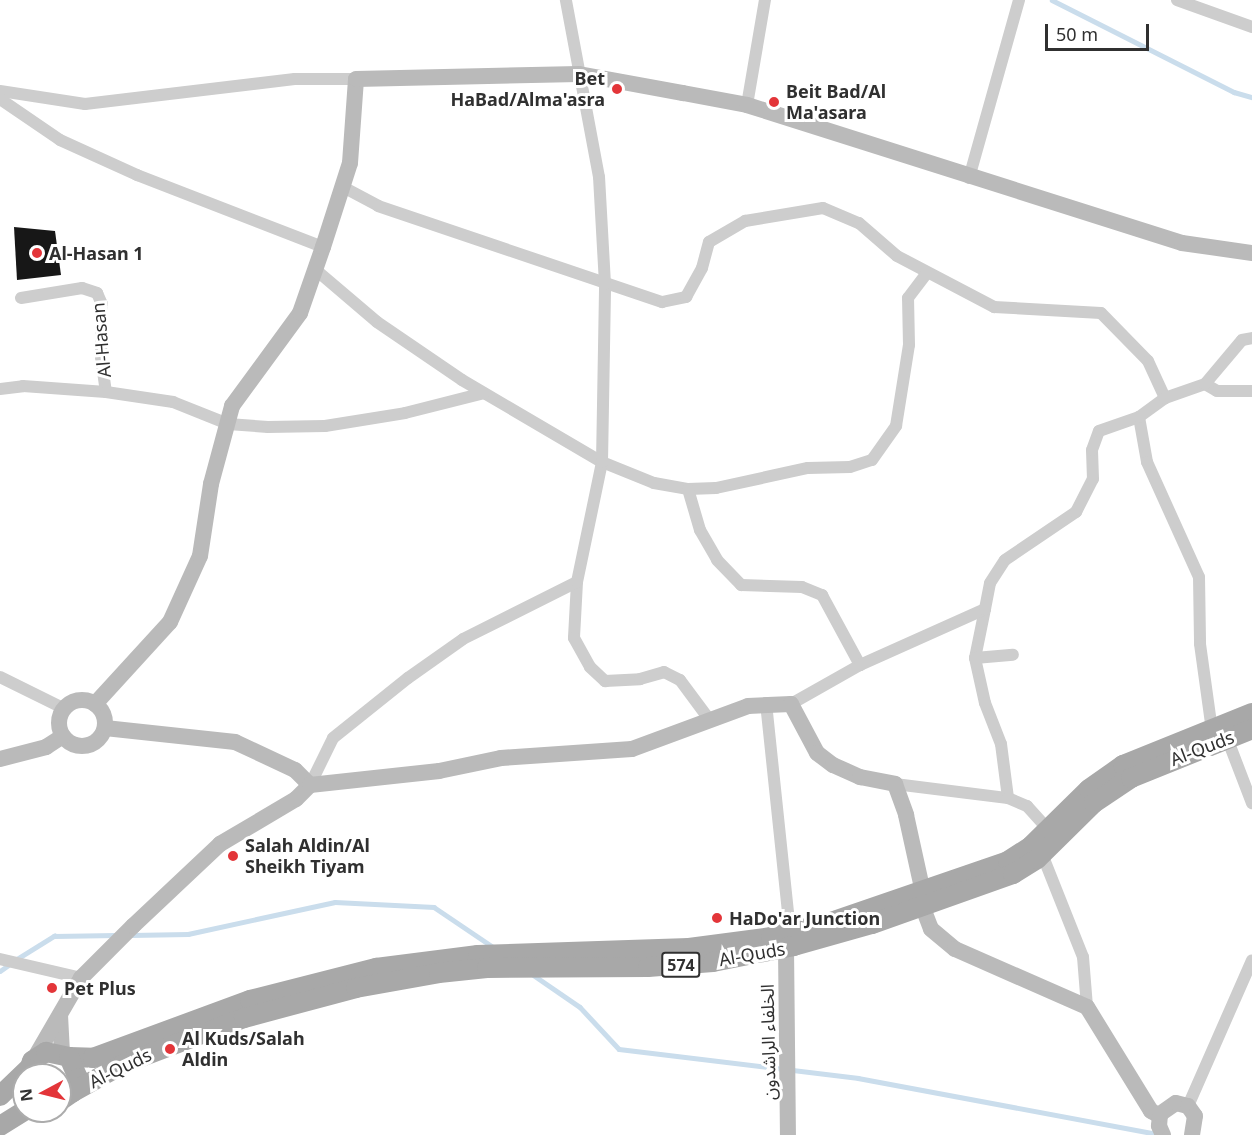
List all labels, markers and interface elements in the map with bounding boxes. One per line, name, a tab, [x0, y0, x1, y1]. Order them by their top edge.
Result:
scale bar	[1048, 12, 1152, 50]
text: 50 m	[1056, 22, 1098, 46]
place label: Bet HaBad/Alma'asra	[451, 68, 605, 110]
place label: Beit Bad/Al Ma'asara	[786, 81, 886, 124]
marker: Bet HaBad/Alma'asra	[610, 82, 624, 96]
marker: Beit Bad/Al Ma'asara	[767, 95, 781, 109]
place label: Al-Hasan 1	[49, 242, 144, 264]
marker: Al-Hasan 1	[30, 246, 44, 260]
street label: Al-Hasan	[87, 302, 115, 378]
street label: Al-Quds	[1167, 726, 1237, 770]
place label: Salah Aldin/Al Sheikh Tiyam	[245, 835, 370, 878]
marker: Salah Aldin/Al Sheikh Tiyam	[226, 849, 240, 863]
place label: HaDo'ar Junction	[729, 907, 880, 929]
marker: HaDo'ar Junction	[710, 911, 724, 925]
street label: Al-Quds	[717, 938, 787, 970]
road number: 574	[660, 952, 702, 978]
place label: Pet Plus	[64, 977, 136, 999]
marker: Pet Plus	[45, 981, 59, 995]
street label: الخلفاء الراشدون	[756, 984, 780, 1100]
place label: Al Kuds/Salah Aldin	[182, 1028, 305, 1070]
marker: Al Kuds/Salah Aldin	[163, 1042, 177, 1056]
street label: Al-Quds	[85, 1044, 155, 1092]
north arrow	[12, 1063, 72, 1123]
text: N	[14, 1087, 38, 1103]

